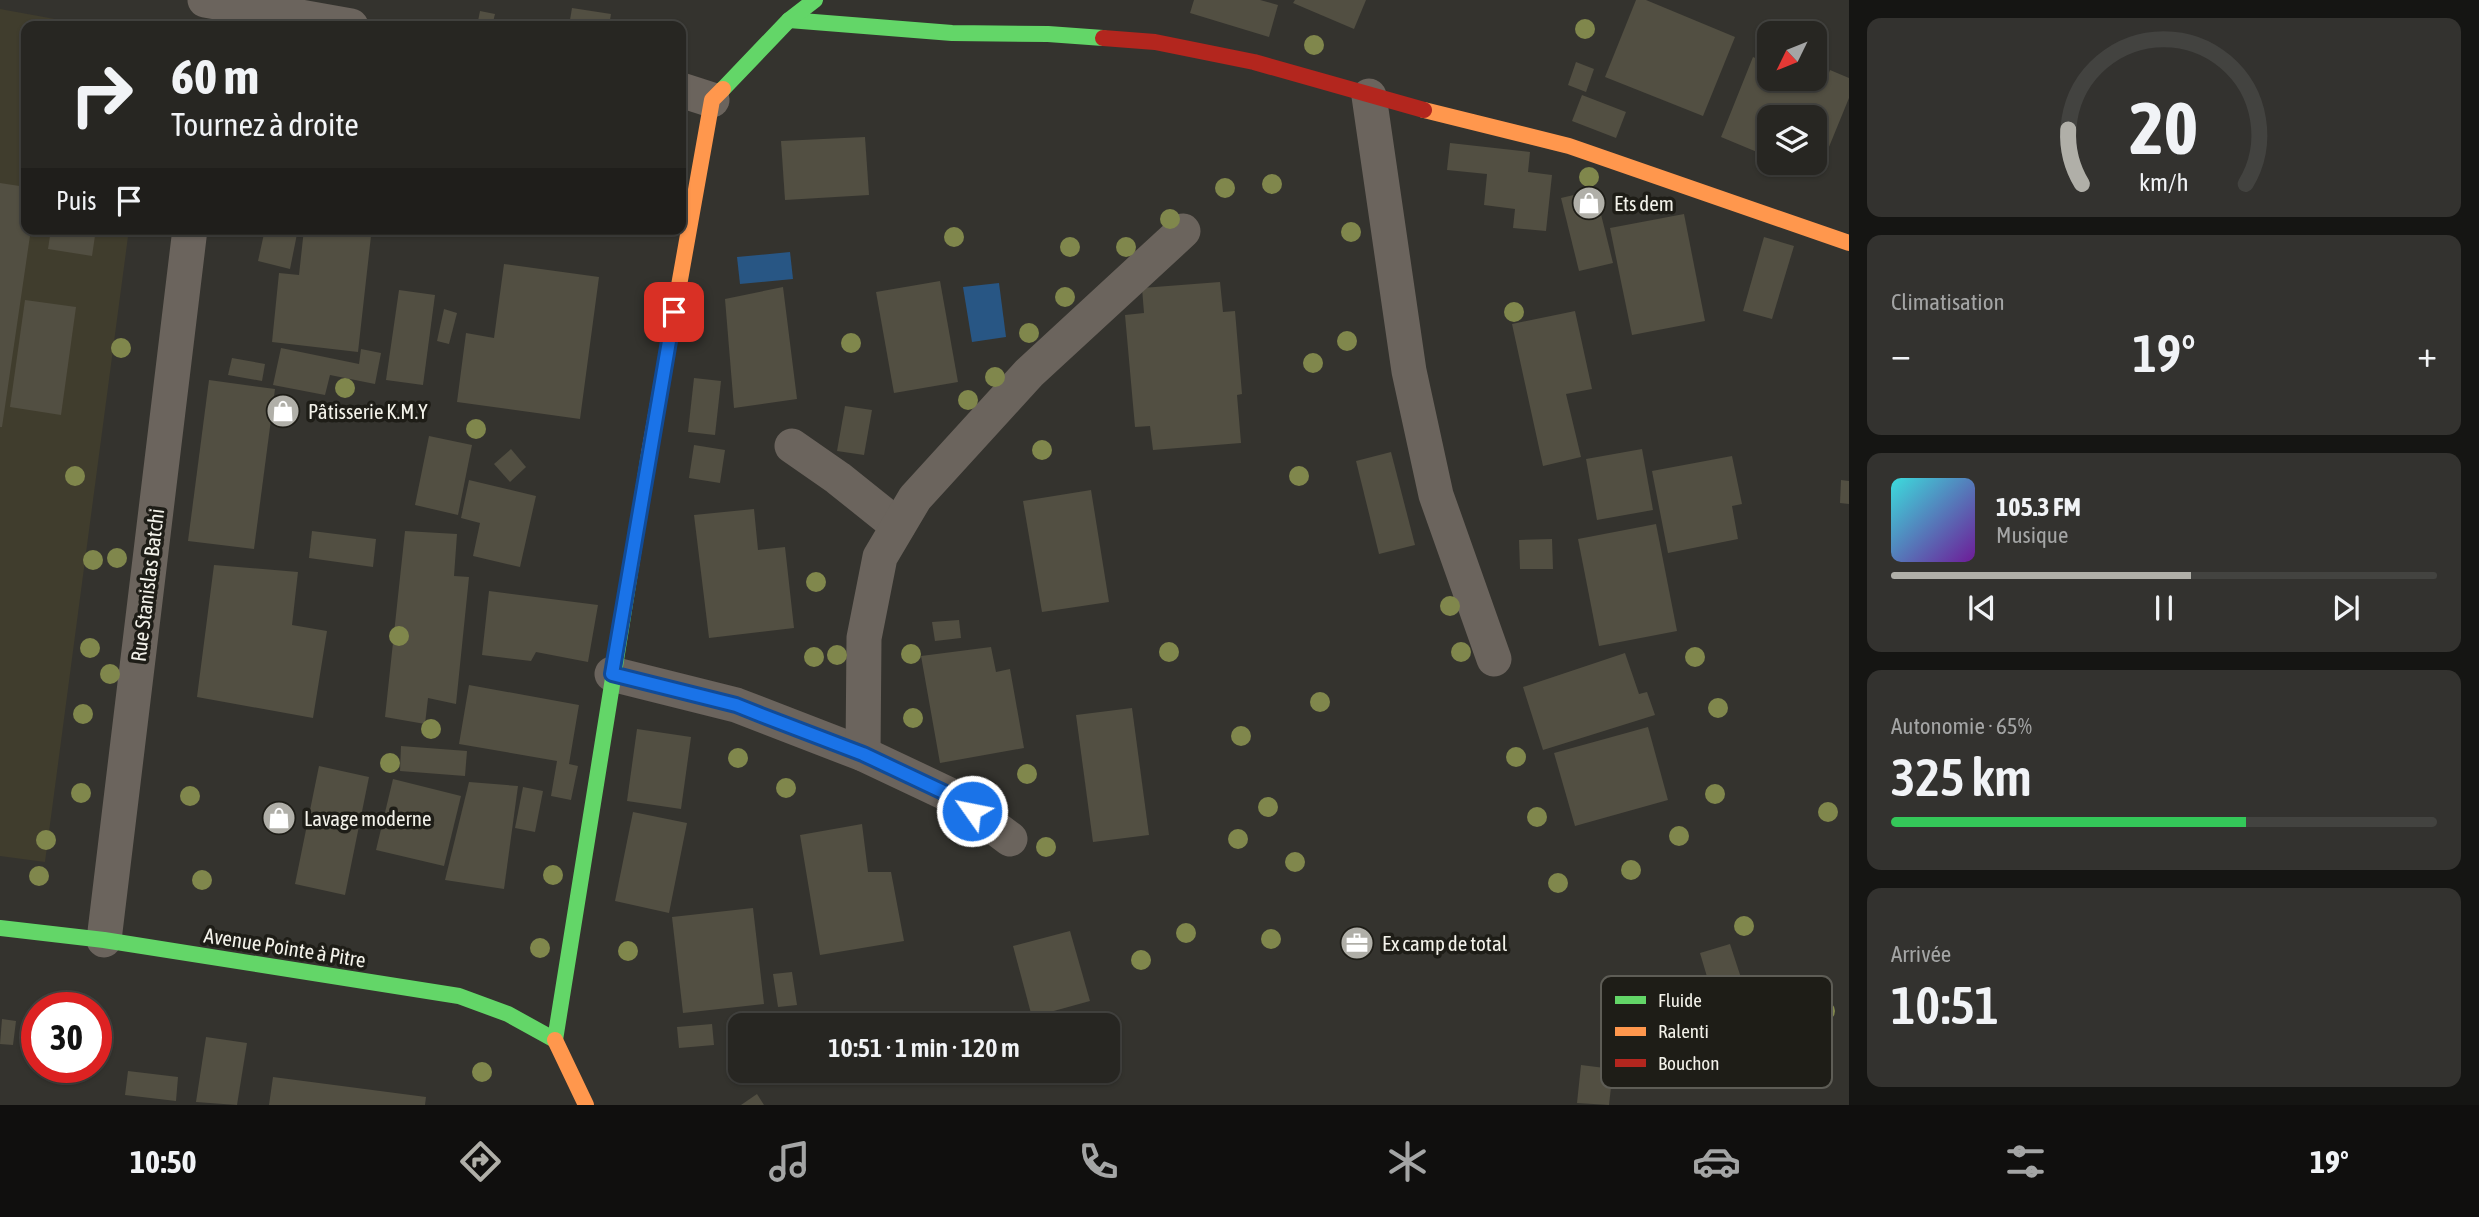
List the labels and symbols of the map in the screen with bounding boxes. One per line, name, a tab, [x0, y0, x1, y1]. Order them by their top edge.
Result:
north arrow	[1757, 21, 1827, 91]
shop icon: Ets dem	[1570, 184, 1608, 222]
place label: Ets dem	[1614, 191, 1674, 215]
pin	[644, 282, 704, 342]
shop icon: Pâtisserie K.M.Y	[264, 392, 302, 430]
place label: Pâtisserie K.M.Y	[308, 399, 428, 423]
street label: Rue Stanislas Batchi	[126, 507, 168, 663]
position arrow	[935, 774, 1009, 848]
shop icon: Lavage moderne	[260, 799, 298, 837]
place label: Lavage moderne	[304, 806, 432, 830]
street label: Avenue Pointe à Pitre	[202, 922, 368, 972]
office icon: Ex camp de total	[1338, 924, 1376, 962]
place label: Ex camp de total	[1382, 931, 1508, 955]
legend	[1601, 976, 1832, 1088]
text: Fluide	[1658, 989, 1702, 1011]
speed limit sign: 30	[21, 992, 112, 1083]
text: Ralenti	[1658, 1020, 1709, 1042]
text: Bouchon	[1658, 1052, 1720, 1074]

